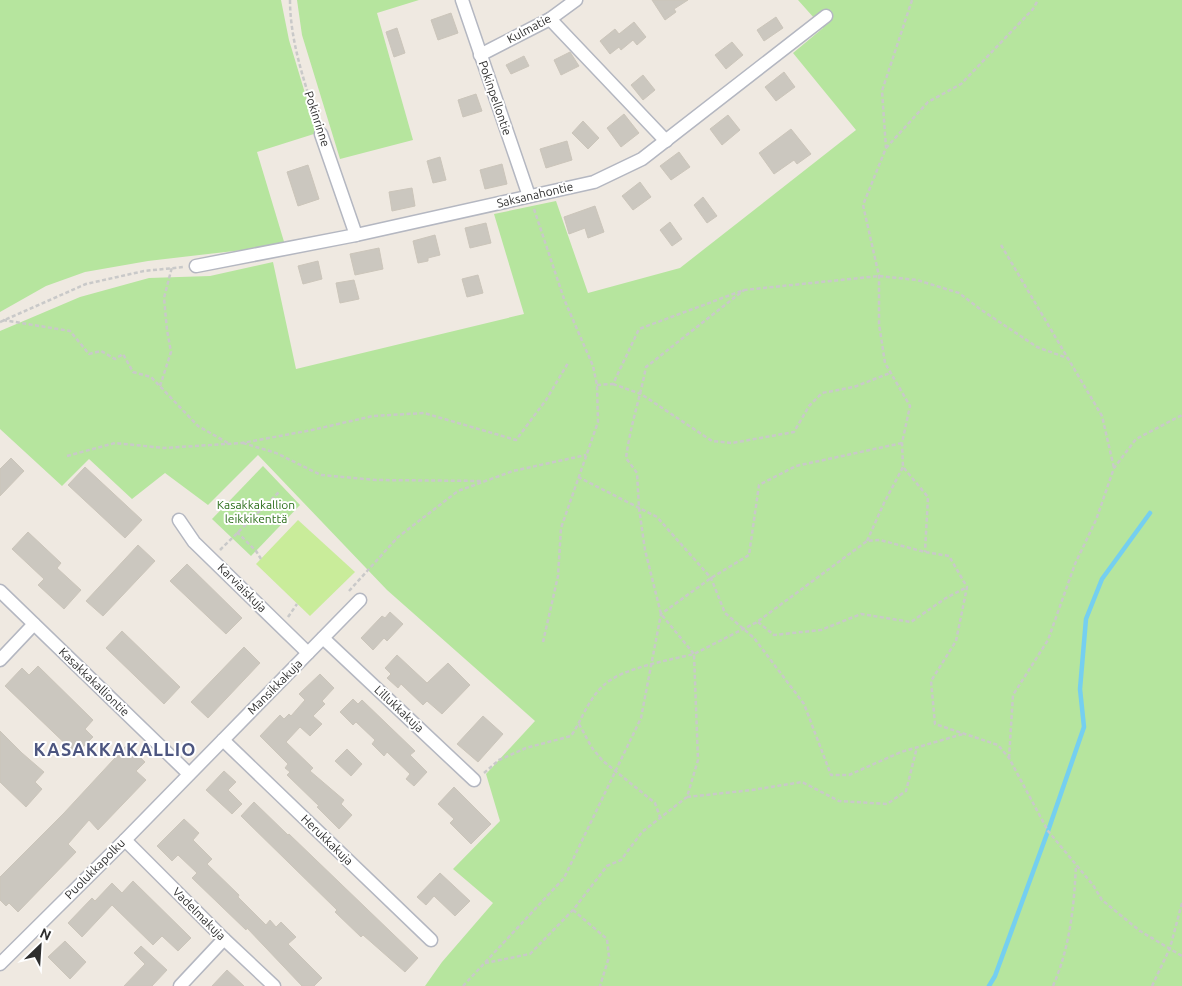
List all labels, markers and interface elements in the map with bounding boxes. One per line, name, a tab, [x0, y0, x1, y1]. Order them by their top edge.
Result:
street label: Kulmatie	[505, 12, 553, 46]
street label: Pokinpellontie	[477, 59, 514, 137]
street label: Pokinrinne	[302, 89, 333, 148]
street label: Saksanahontie	[495, 179, 574, 210]
park label: Kasakkakallion leikkikenttä	[217, 498, 295, 525]
street label: Karviaiskuja	[215, 561, 269, 615]
street label: Kasakkakalliontie	[57, 645, 132, 719]
street label: Mansikkakuja	[245, 657, 305, 717]
street label: Lillukkakuja	[372, 683, 427, 735]
district label: KASAKKAKALLIO	[34, 739, 196, 759]
street label: Herukkakuja	[299, 812, 356, 867]
street label: Puolukkapolku	[62, 836, 127, 901]
street label: Vadelmakuja	[170, 885, 228, 943]
north arrow	[15, 921, 65, 971]
text: N	[37, 925, 54, 944]

